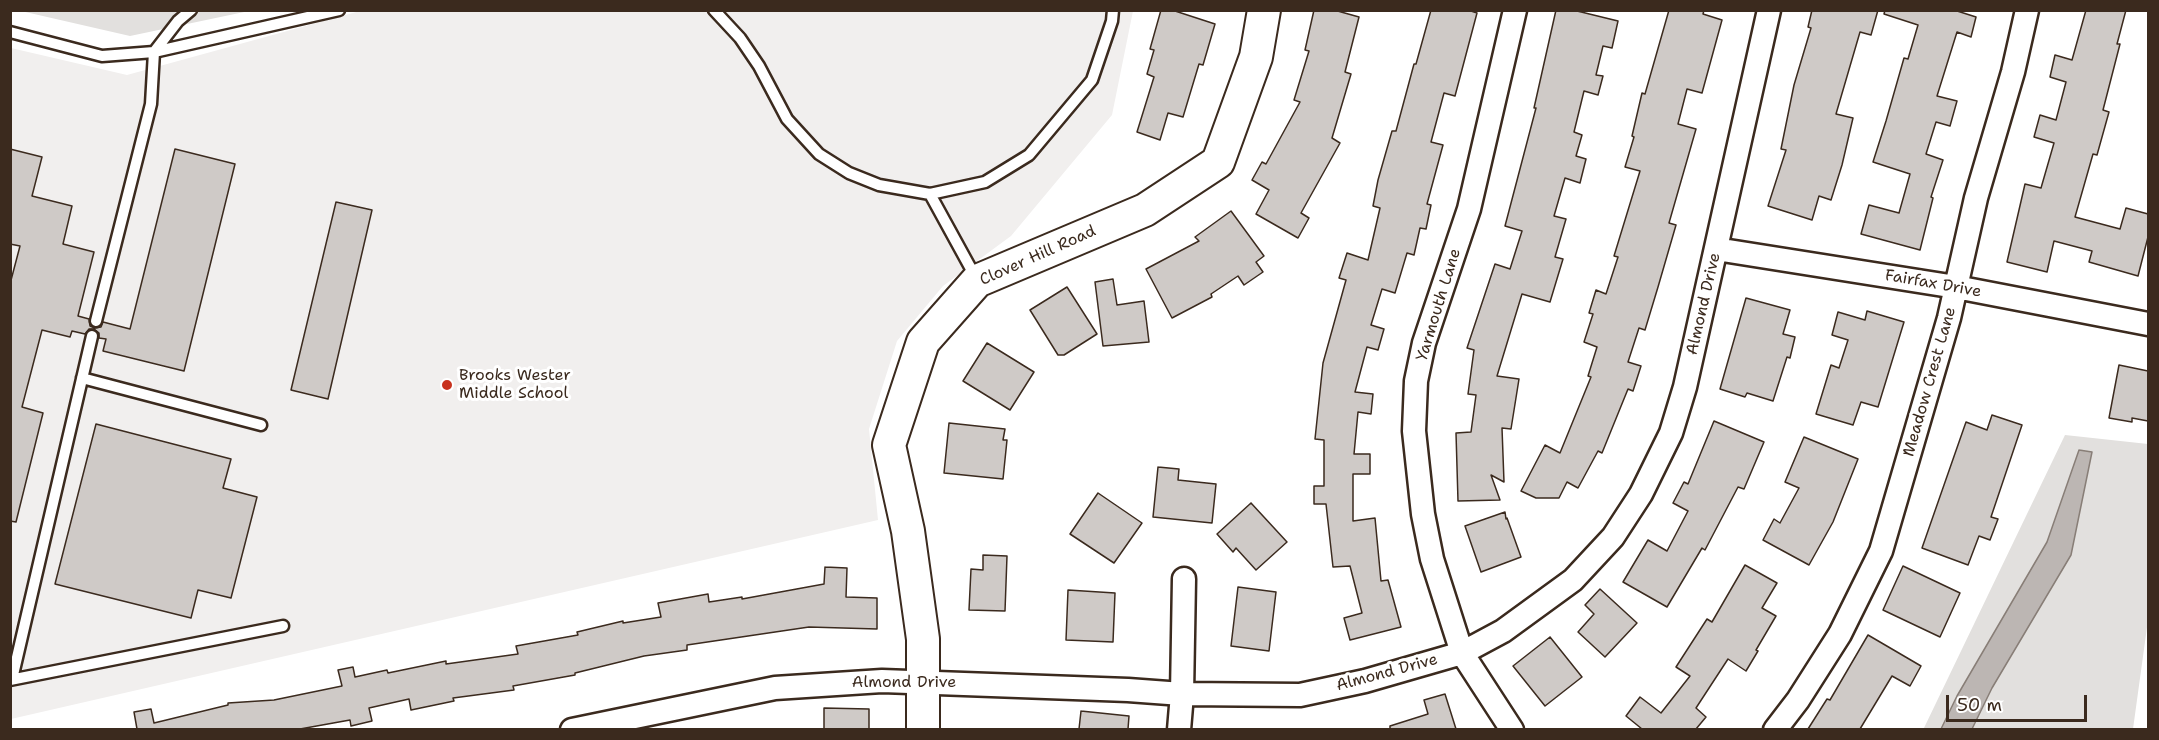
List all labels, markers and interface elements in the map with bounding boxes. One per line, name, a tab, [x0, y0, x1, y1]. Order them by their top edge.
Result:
street label: Clover Hill Road	[977, 222, 1099, 290]
street label: Yarmouth Lane	[1413, 246, 1465, 364]
street label: Almond Drive	[1683, 251, 1725, 357]
street label: Fairfax Drive	[1883, 266, 1983, 302]
street label: Meadow Crest Lane	[1899, 305, 1961, 459]
place label: Brooks Wester Middle School	[459, 366, 571, 404]
marker: Brooks Wester Middle School	[440, 378, 454, 392]
street label: Almond Drive	[1334, 650, 1440, 696]
street label: Almond Drive	[852, 673, 956, 693]
scale bar	[1949, 683, 2090, 721]
text: 50 m	[1957, 693, 2002, 717]

